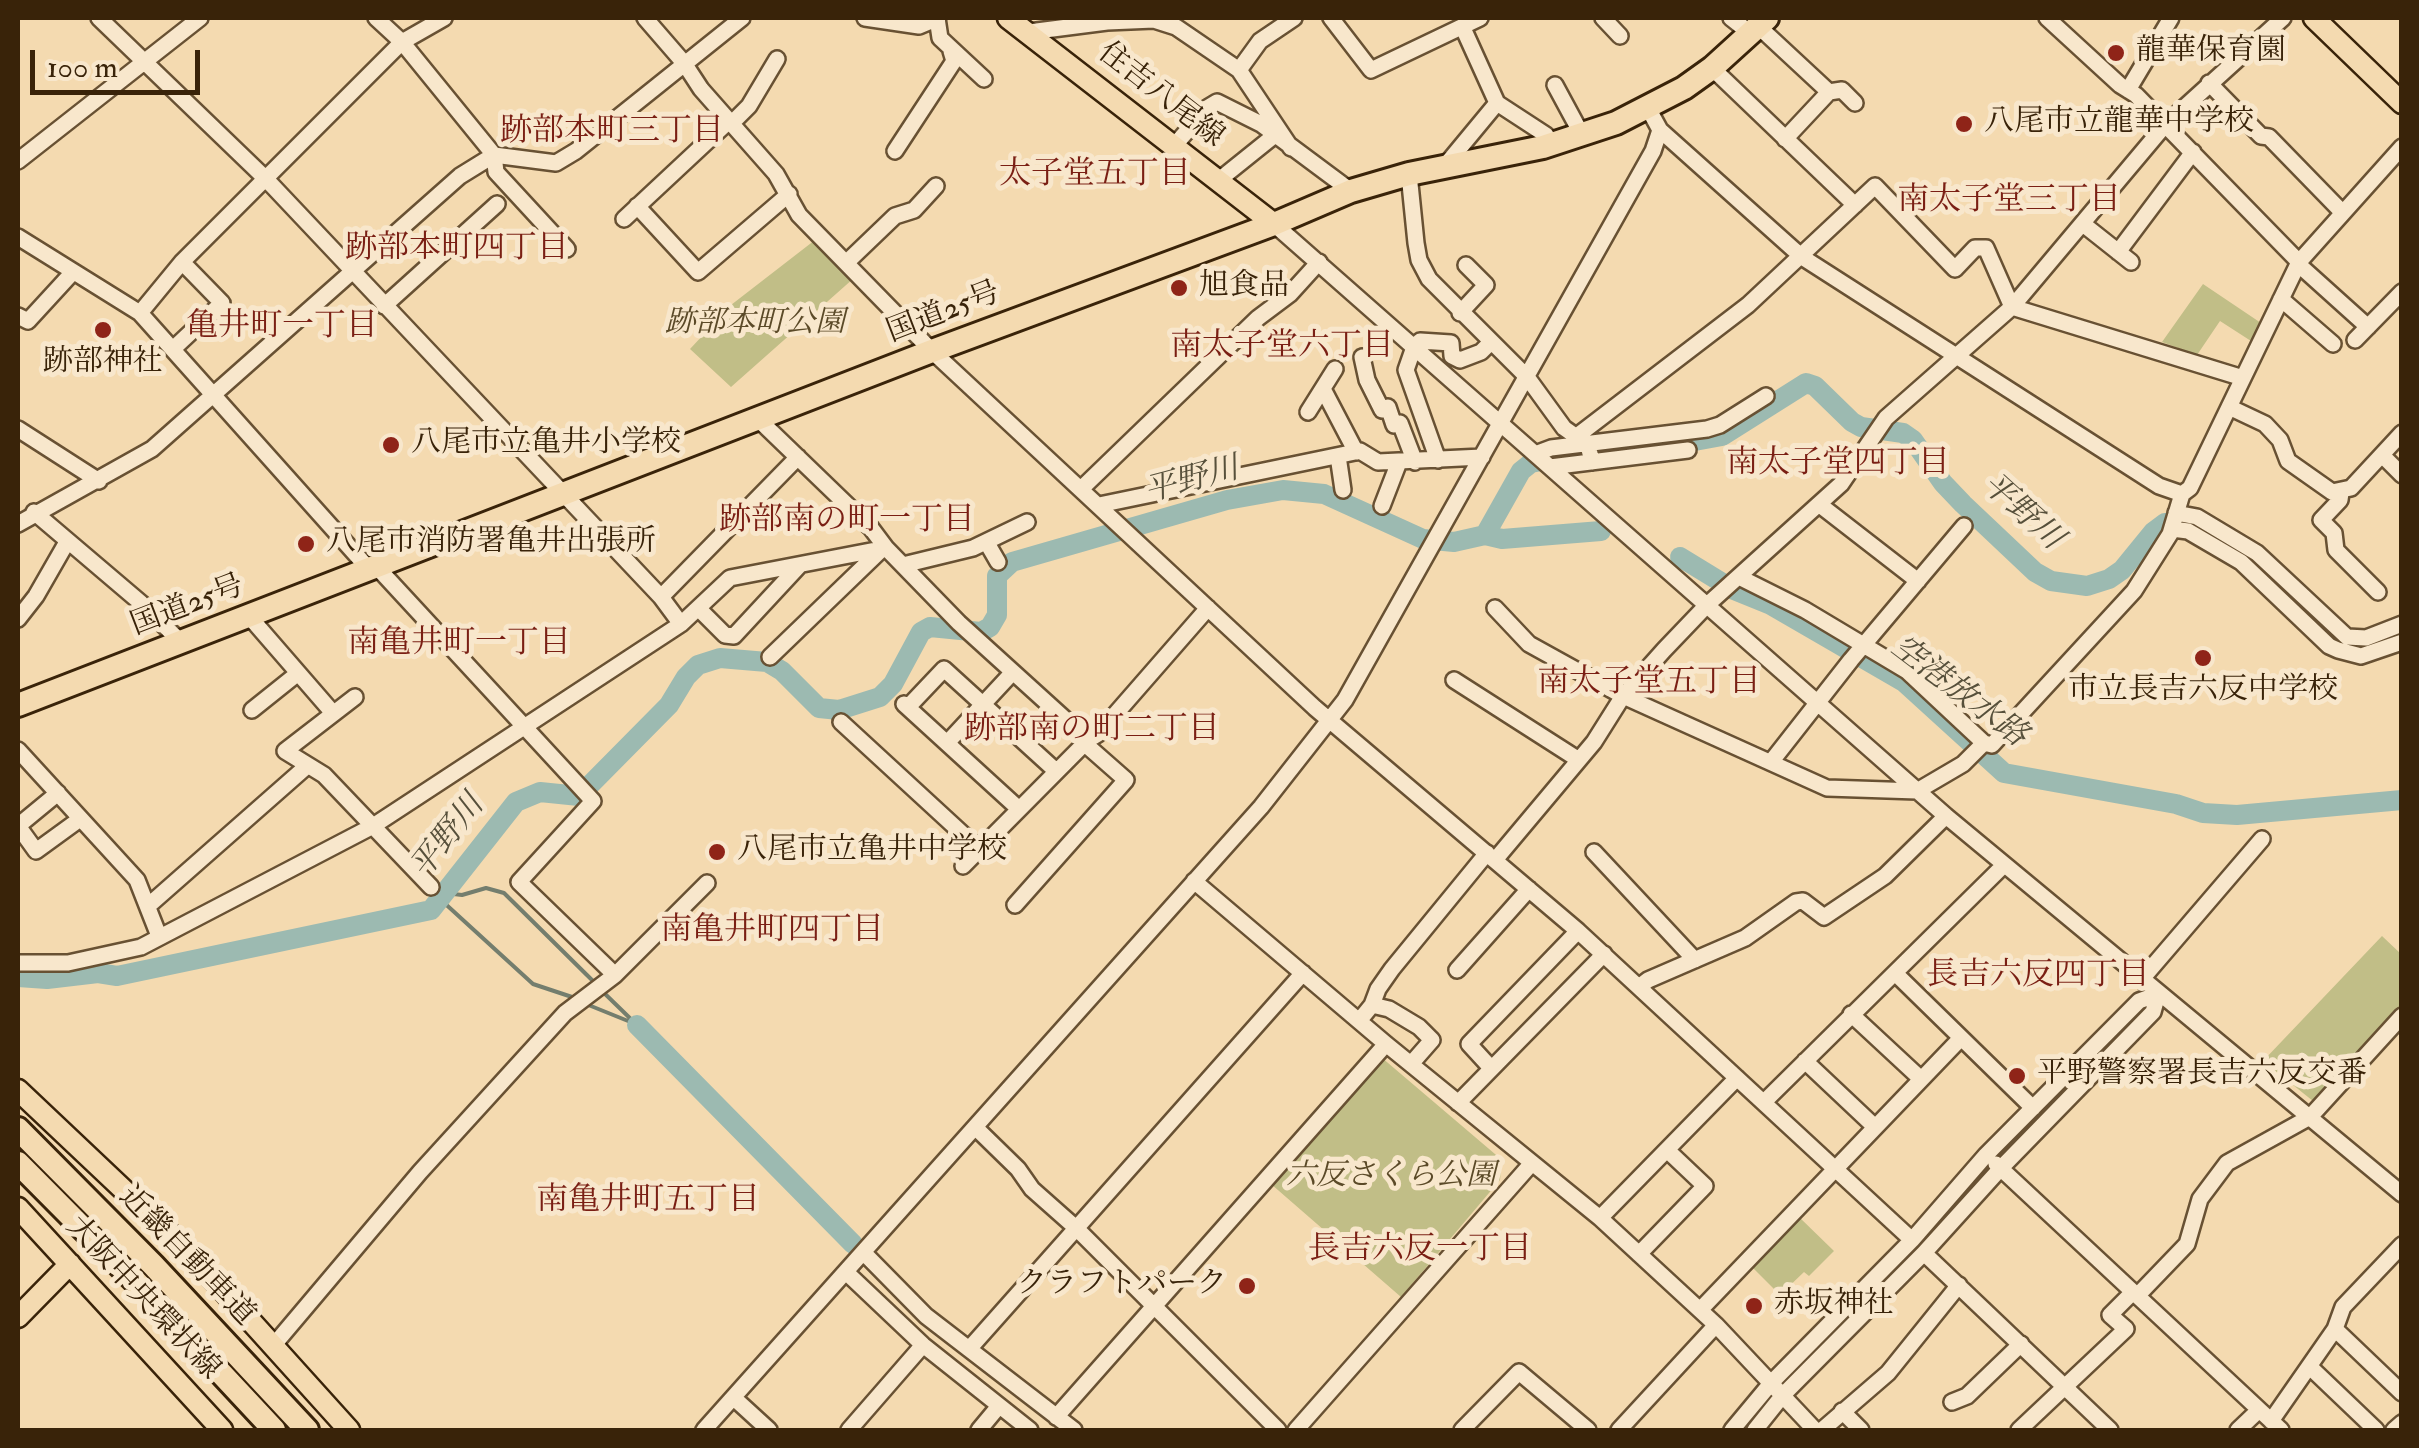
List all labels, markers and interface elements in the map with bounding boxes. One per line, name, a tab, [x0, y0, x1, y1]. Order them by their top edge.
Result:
scale bar	[35, 30, 205, 92]
place label: 龍華保育園	[2136, 35, 2286, 71]
street label: 住吉八尾線	[1090, 36, 1230, 156]
marker: 龍華保育園	[2105, 42, 2127, 64]
text: 100 m	[47, 49, 118, 86]
place label: 八尾市立龍華中学校	[1984, 106, 2254, 142]
marker: 八尾市立龍華中学校	[1953, 113, 1975, 135]
district label: 跡部本町三丁目	[500, 114, 724, 152]
district label: 太子堂五丁目	[999, 157, 1191, 195]
district label: 南太子堂三丁目	[1897, 183, 2121, 221]
district label: 跡部本町四丁目	[345, 231, 569, 269]
place label: 旭食品	[1199, 270, 1289, 306]
street label: 国道25号	[882, 276, 1006, 352]
marker: 旭食品	[1168, 277, 1190, 299]
park label: 跡部本町公園	[665, 307, 845, 343]
district label: 亀井町一丁目	[186, 309, 378, 347]
marker: 跡部神社	[92, 319, 114, 341]
district label: 南太子堂六丁目	[1170, 329, 1394, 367]
place label: 跡部神社	[43, 346, 163, 382]
place label: 八尾市立亀井小学校	[411, 427, 681, 463]
marker: 八尾市立亀井小学校	[380, 434, 402, 456]
district label: 南太子堂四丁目	[1726, 446, 1950, 484]
water label: 平野川	[1141, 451, 1243, 513]
water label: 平野川	[1972, 467, 2070, 559]
district label: 跡部南の町一丁目	[719, 503, 975, 541]
place label: 八尾市消防署亀井出張所	[326, 526, 656, 562]
marker: 八尾市消防署亀井出張所	[295, 533, 317, 555]
street label: 国道25号	[126, 569, 250, 645]
district label: 南亀井町一丁目	[347, 626, 571, 664]
water label: 空港放水路	[1883, 630, 2033, 756]
marker: 市立長吉六反中学校	[2192, 647, 2214, 669]
district label: 南太子堂五丁目	[1537, 665, 1761, 703]
place label: 市立長吉六反中学校	[2068, 674, 2338, 710]
district label: 跡部南の町二丁目	[964, 712, 1220, 750]
water label: 平野川	[404, 788, 494, 888]
place label: 八尾市立亀井中学校	[737, 834, 1007, 870]
marker: 八尾市立亀井中学校	[706, 841, 728, 863]
district label: 南亀井町四丁目	[660, 913, 884, 951]
district label: 長吉六反四丁目	[1926, 958, 2150, 996]
place label: 平野警察署長吉六反交番	[2037, 1058, 2367, 1094]
marker: 平野警察署長吉六反交番	[2006, 1065, 2028, 1087]
park label: 六反さくら公園	[1286, 1160, 1496, 1196]
street label: 近畿自動車道	[111, 1180, 261, 1334]
district label: 南亀井町五丁目	[536, 1183, 760, 1221]
street label: 大阪中央環状線	[57, 1210, 227, 1388]
district label: 長吉六反一丁目	[1308, 1232, 1532, 1270]
place label: クラフトパーク	[1017, 1268, 1227, 1304]
marker: クラフトパーク	[1236, 1275, 1258, 1297]
place label: 赤坂神社	[1774, 1288, 1894, 1324]
marker: 赤坂神社	[1743, 1295, 1765, 1317]

